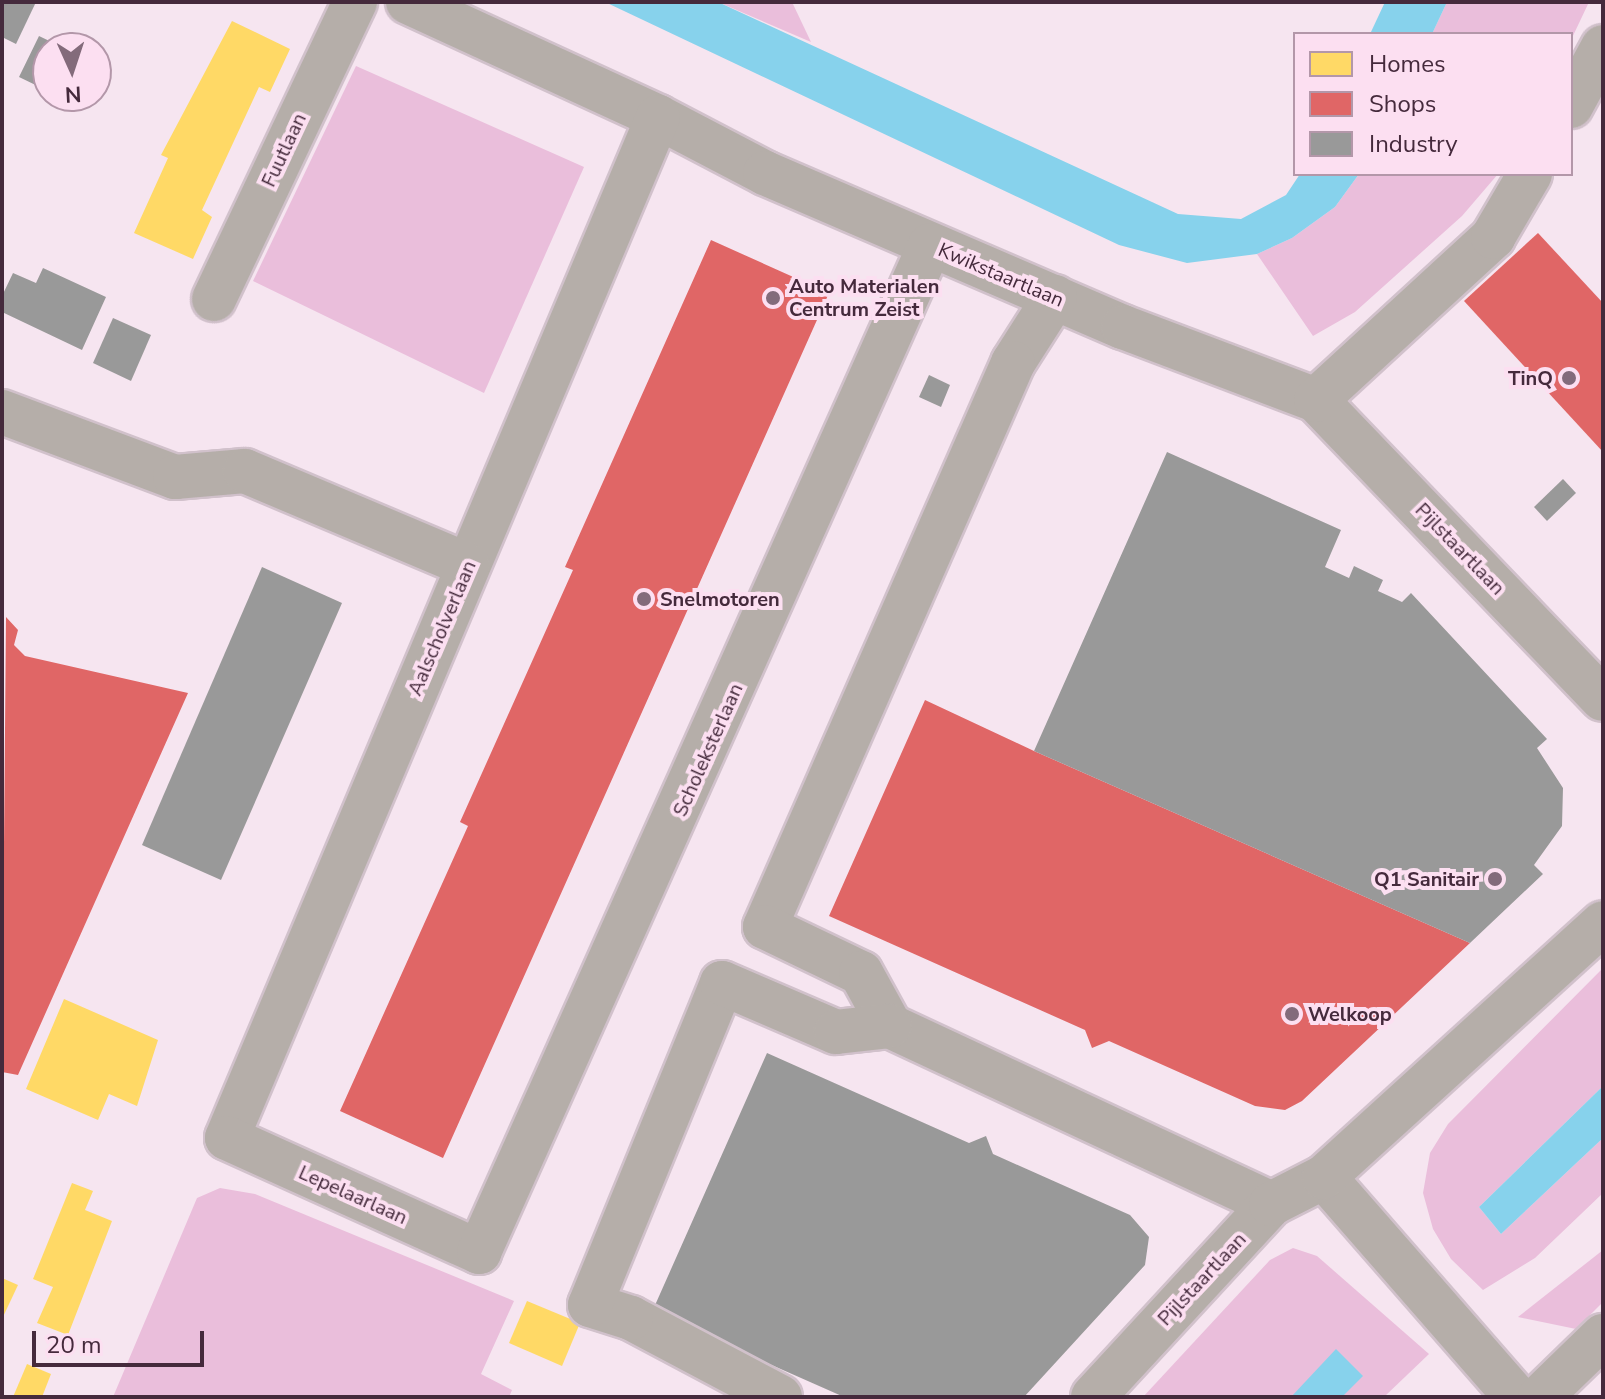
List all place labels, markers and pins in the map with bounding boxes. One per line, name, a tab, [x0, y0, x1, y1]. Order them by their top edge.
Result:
place label: Auto Materialen Centrum Zeist	[789, 274, 939, 321]
marker: Auto Materialen Centrum Zeist	[764, 289, 782, 307]
place label: TinQ	[1508, 366, 1553, 390]
marker: TinQ	[1560, 369, 1578, 387]
place label: Snelmotoren	[660, 587, 780, 611]
marker: Snelmotoren	[635, 590, 653, 608]
place label: Q1 Sanitair	[1374, 867, 1479, 891]
marker: Q1 Sanitair	[1486, 870, 1504, 888]
place label: Welkoop	[1308, 1002, 1392, 1026]
marker: Welkoop	[1283, 1005, 1301, 1023]

